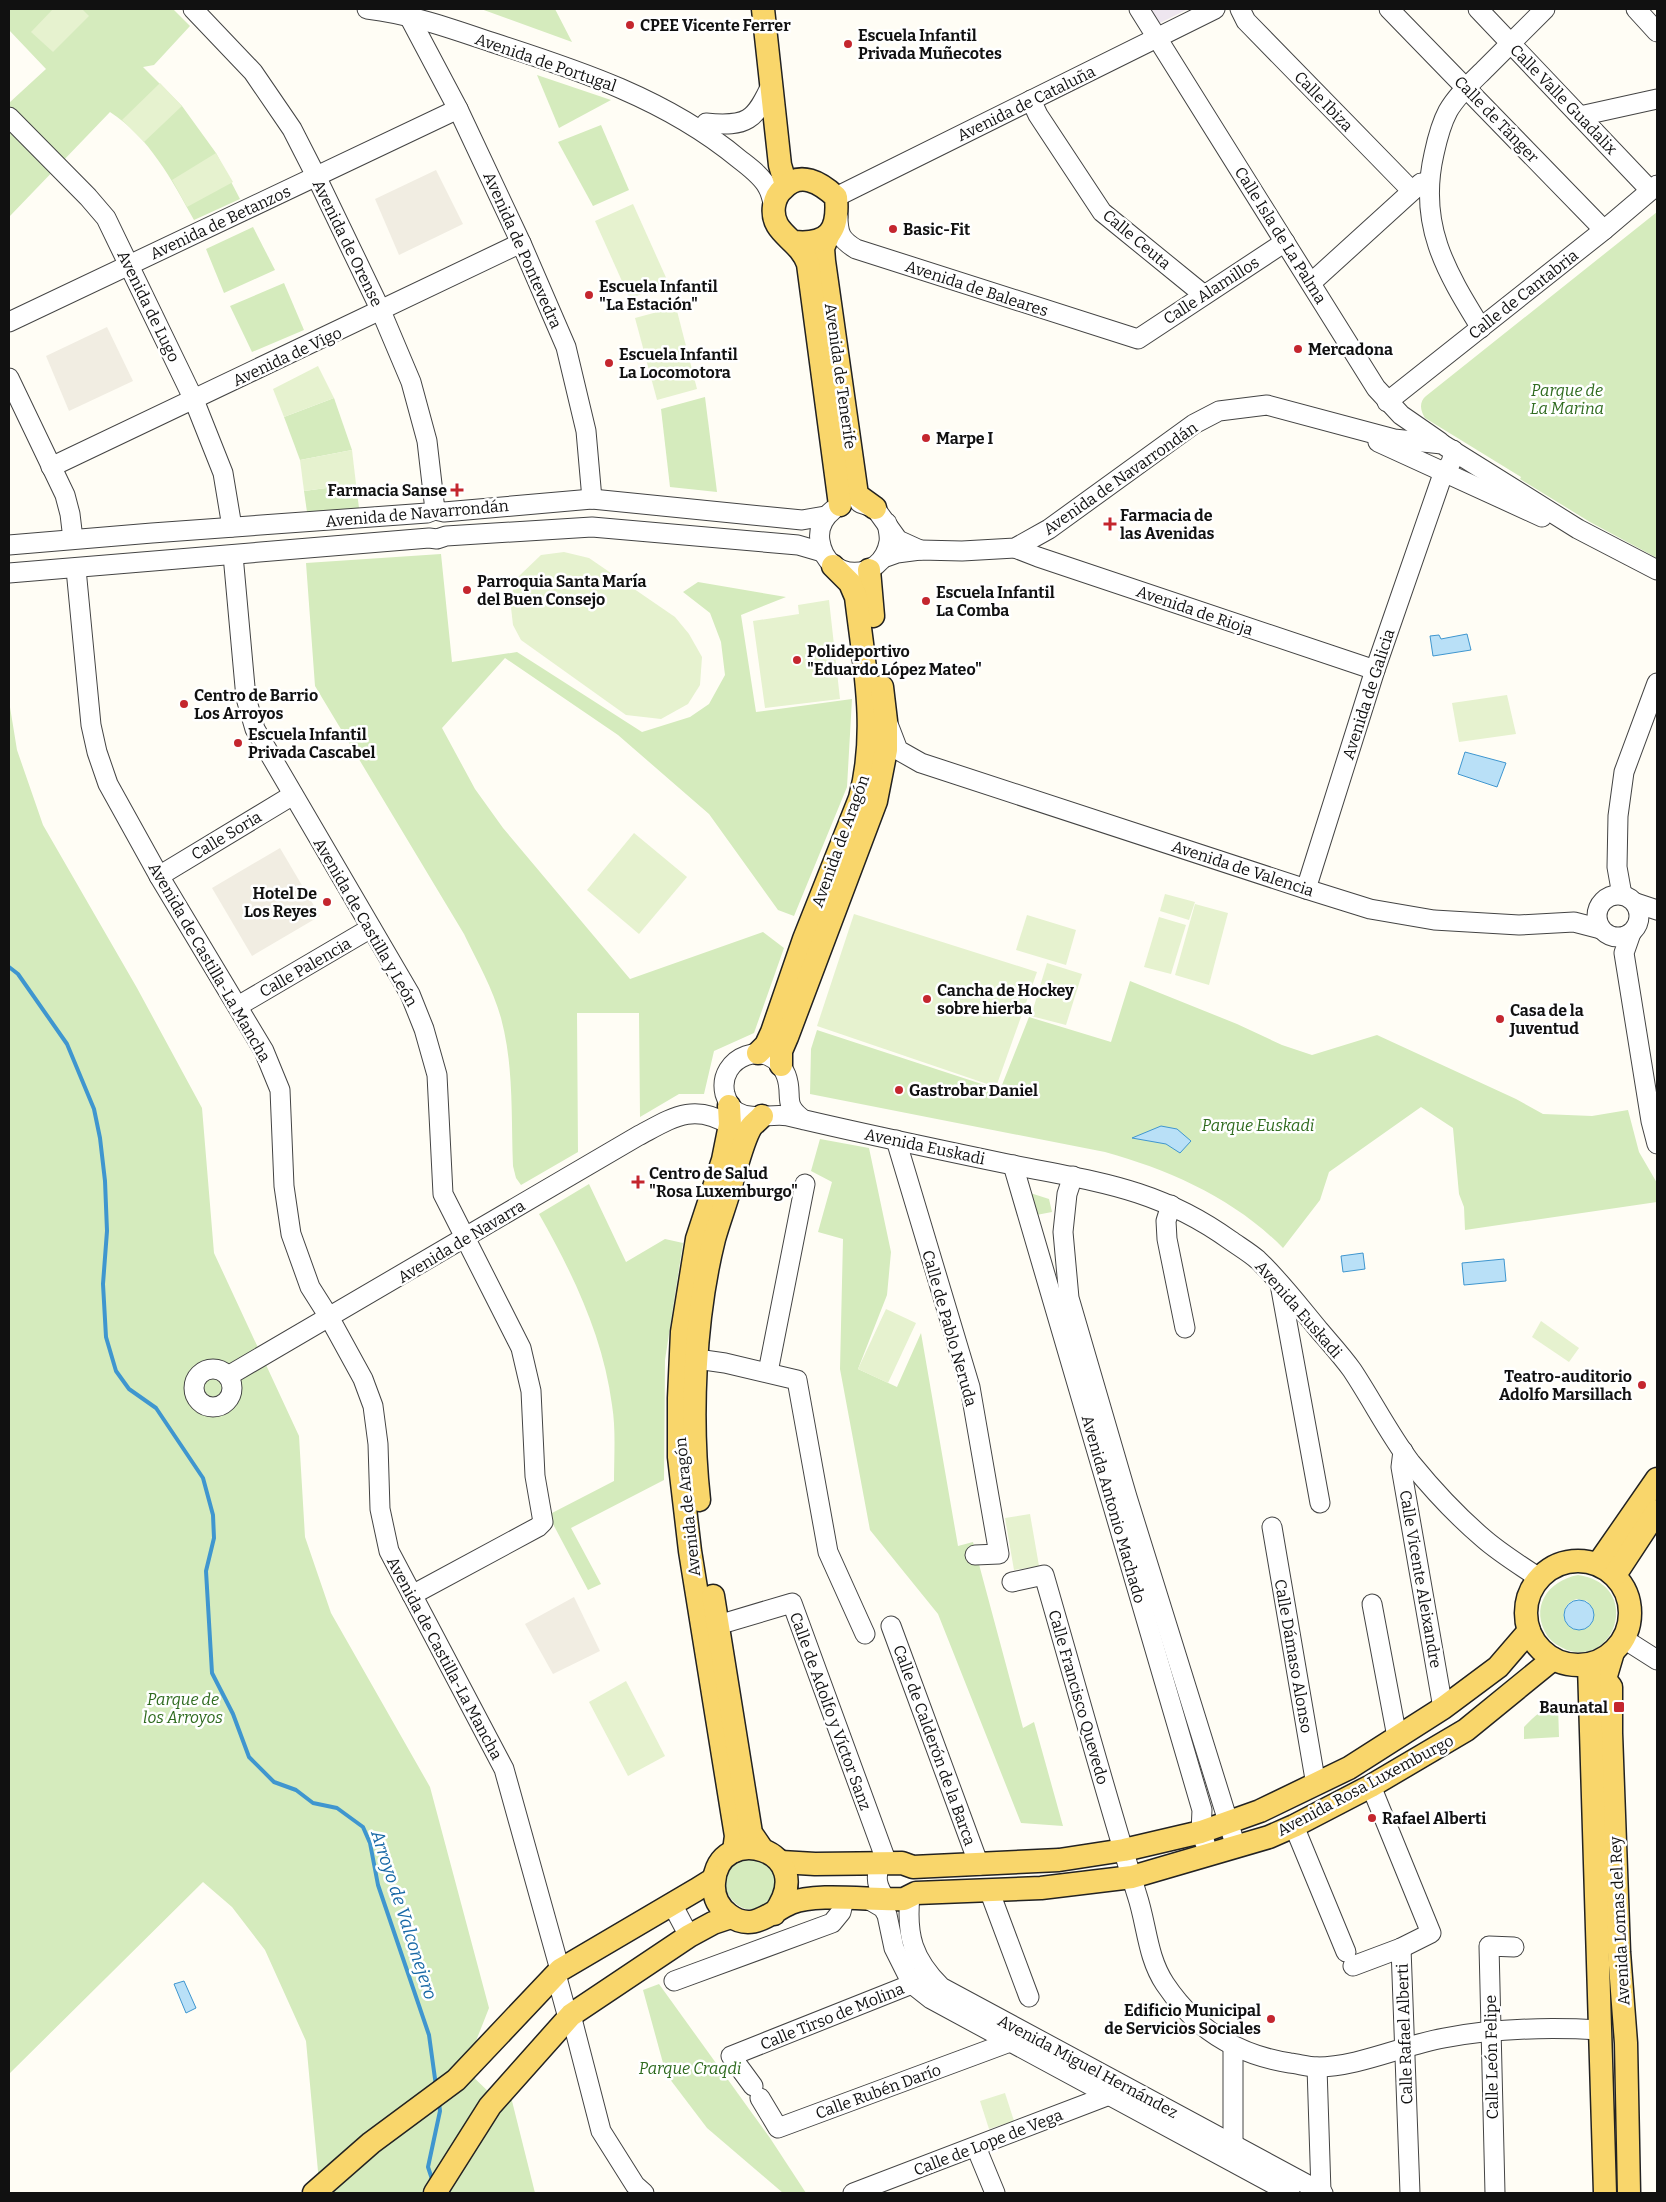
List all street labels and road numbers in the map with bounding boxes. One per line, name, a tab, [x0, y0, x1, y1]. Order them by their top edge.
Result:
street label: Avenida de Portugal	[473, 29, 619, 96]
street label: Calle Valle Guadalix	[1506, 40, 1621, 158]
street label: Avenida de Cataluña	[954, 62, 1099, 145]
street label: Calle Ibiza	[1290, 67, 1357, 135]
street label: Calle de Tánger	[1450, 72, 1543, 167]
street label: Calle Isla de La Palma	[1231, 163, 1331, 307]
street label: Avenida de Pontevedra	[479, 169, 566, 332]
street label: Avenida de Orense	[309, 177, 386, 310]
street label: Avenida de Betanzos	[147, 182, 294, 263]
street label: Calle Ceuta	[1099, 205, 1175, 273]
street label: Calle de Cantabria	[1465, 246, 1582, 343]
street label: Avenida de Lugo	[113, 247, 184, 365]
street label: Calle Alamillos	[1160, 252, 1263, 328]
street label: Avenida de Baleares	[903, 256, 1051, 321]
street label: Avenida de Tenerife	[821, 302, 860, 450]
street label: Avenida de Vigo	[230, 323, 345, 390]
street label: Avenida de Navarrondán	[1040, 418, 1201, 539]
street label: Avenida de Navarrondán	[325, 496, 509, 531]
street label: Avenida de Rioja	[1134, 582, 1256, 639]
street label: Avenida de Galicia	[1338, 626, 1399, 762]
street label: Avenida de Aragón	[808, 772, 873, 910]
street label: Calle Soria	[188, 807, 265, 864]
street label: Avenida de Castilla y León	[310, 835, 422, 1010]
street label: Avenida de Valencia	[1169, 837, 1317, 900]
street label: Avenida de Castilla-La Mancha	[145, 859, 275, 1066]
street label: Calle Palencia	[256, 933, 355, 1001]
street label: Avenida Euskadi	[863, 1124, 987, 1169]
street label: Avenida de Navarra	[394, 1196, 528, 1287]
street label: Calle de Pablo Neruda	[918, 1248, 981, 1409]
street label: Avenida Euskadi	[1251, 1257, 1346, 1362]
street label: Avenida Antonio Machado	[1078, 1413, 1150, 1605]
street label: Avenida de Aragón	[671, 1437, 704, 1577]
street label: Calle Vicente Aleixandre	[1395, 1489, 1446, 1670]
street label: Avenida de Castilla-La Mancha	[383, 1554, 506, 1763]
street label: Calle Dámaso Alonso	[1271, 1578, 1316, 1734]
street label: Calle Francisco Quevedo	[1044, 1608, 1113, 1787]
street label: Calle de Adolfo y Víctor Sanz	[786, 1610, 875, 1813]
street label: Calle de Calderón de la Barca	[889, 1642, 980, 1848]
street label: Avenida Rosa Luxemburgo	[1274, 1731, 1457, 1840]
street label: Avenida Lomas del Rey	[1606, 1835, 1633, 2006]
street label: Calle Rafael Alberti	[1393, 1963, 1416, 2105]
street label: Calle Tirso de Molina	[757, 1979, 907, 2054]
street label: Calle León Felipe	[1481, 1995, 1502, 2119]
street label: Avenida Miguel Hernández	[995, 2011, 1181, 2122]
street label: Calle Rubén Darío	[813, 2060, 944, 2123]
street label: Calle de Lope de Vega	[911, 2105, 1066, 2180]

